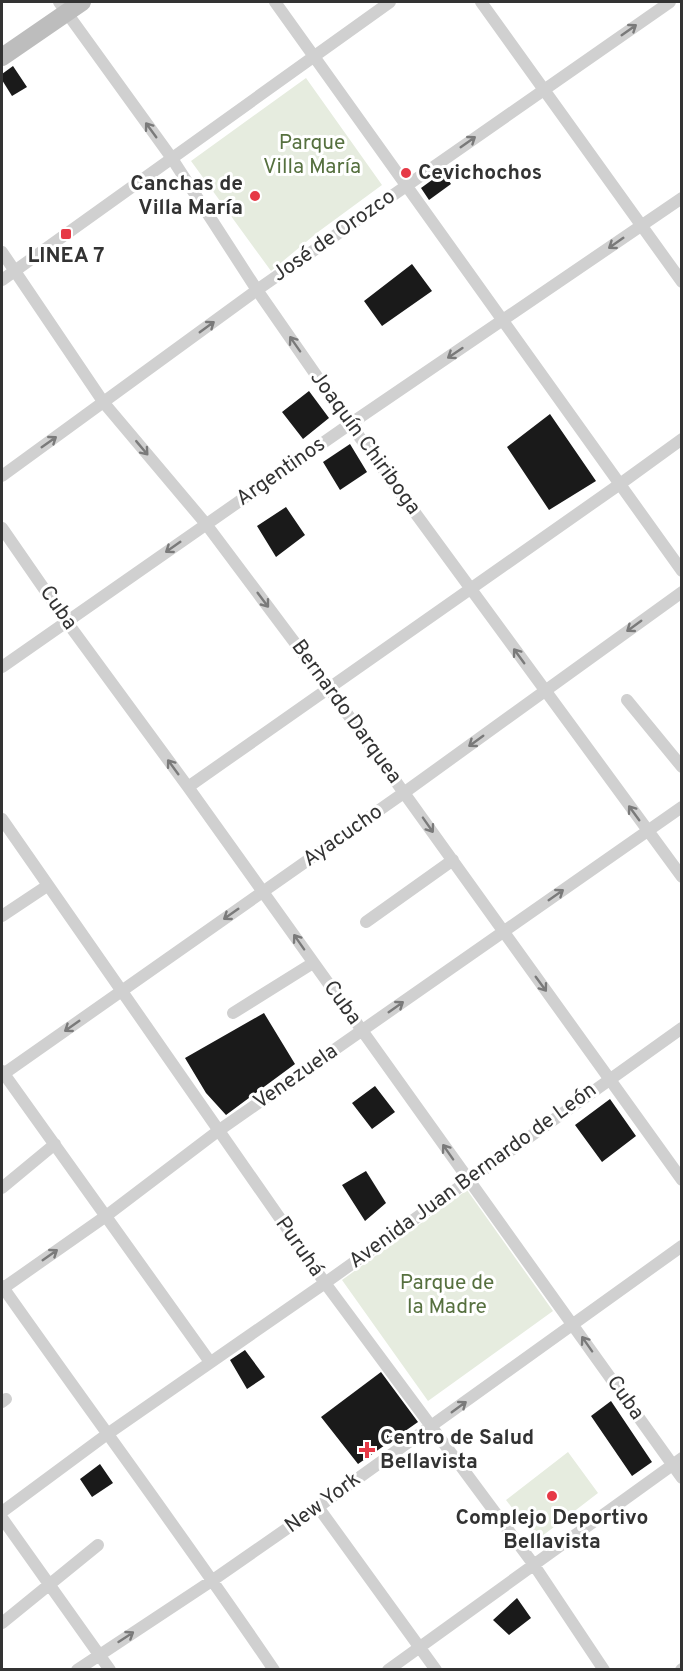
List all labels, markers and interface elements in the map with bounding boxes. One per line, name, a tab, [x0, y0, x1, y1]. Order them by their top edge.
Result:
one-way arrow	[620, 24, 636, 36]
one-way arrow	[145, 122, 157, 138]
park label: Parque Villa María	[263, 130, 361, 181]
one-way arrow	[460, 136, 476, 148]
place label: Cevichochos	[418, 160, 542, 187]
marker: Cevichochos	[399, 166, 413, 180]
place label: Canchas de Villa María	[130, 171, 243, 222]
street label: José de Orozco	[267, 184, 401, 288]
marker: Canchas de Villa María	[248, 189, 262, 203]
marker: LINEA 7	[59, 227, 73, 241]
one-way arrow	[608, 237, 625, 249]
place label: LINEA 7	[27, 243, 105, 270]
one-way arrow	[198, 321, 214, 334]
one-way arrow	[289, 336, 301, 353]
one-way arrow	[447, 347, 464, 359]
street label: Joaquín Chiriboga	[304, 366, 426, 520]
street label: Argentinos	[231, 431, 331, 513]
one-way arrow	[41, 436, 57, 448]
one-way arrow	[135, 440, 149, 455]
one-way arrow	[166, 541, 182, 553]
street label: Cuba	[33, 580, 83, 636]
one-way arrow	[257, 592, 270, 608]
one-way arrow	[627, 620, 643, 632]
street label: Bernardo Darquea	[285, 635, 407, 789]
one-way arrow	[513, 648, 525, 664]
one-way arrow	[469, 735, 485, 747]
one-way arrow	[167, 759, 179, 775]
street label: Ayacucho	[298, 799, 388, 873]
one-way arrow	[628, 805, 640, 821]
one-way arrow	[422, 817, 434, 833]
one-way arrow	[547, 889, 563, 901]
one-way arrow	[224, 908, 240, 920]
one-way arrow	[293, 935, 305, 951]
street label: Cuba	[317, 975, 367, 1031]
one-way arrow	[535, 976, 547, 992]
one-way arrow	[387, 1001, 403, 1013]
one-way arrow	[64, 1020, 80, 1032]
street label: Venezuela	[249, 1038, 343, 1116]
street label: Avenida Juan Bernardo de León	[344, 1077, 602, 1275]
one-way arrow	[442, 1145, 455, 1161]
street label: Puruhá	[269, 1212, 329, 1282]
one-way arrow	[41, 1249, 57, 1261]
park label: Parque de la Madre	[400, 1270, 494, 1321]
one-way arrow	[581, 1337, 593, 1353]
street label: Cuba	[600, 1370, 650, 1426]
one-way arrow	[450, 1401, 466, 1413]
place label: Centro de Salud Bellavista	[380, 1425, 534, 1476]
marker: Centro de Salud Bellavista	[358, 1441, 376, 1459]
street label: New York	[280, 1466, 366, 1540]
marker: Complejo Deportivo Bellavista	[545, 1489, 559, 1503]
place label: Complejo Deportivo Bellavista	[456, 1505, 648, 1556]
one-way arrow	[117, 1631, 133, 1643]

